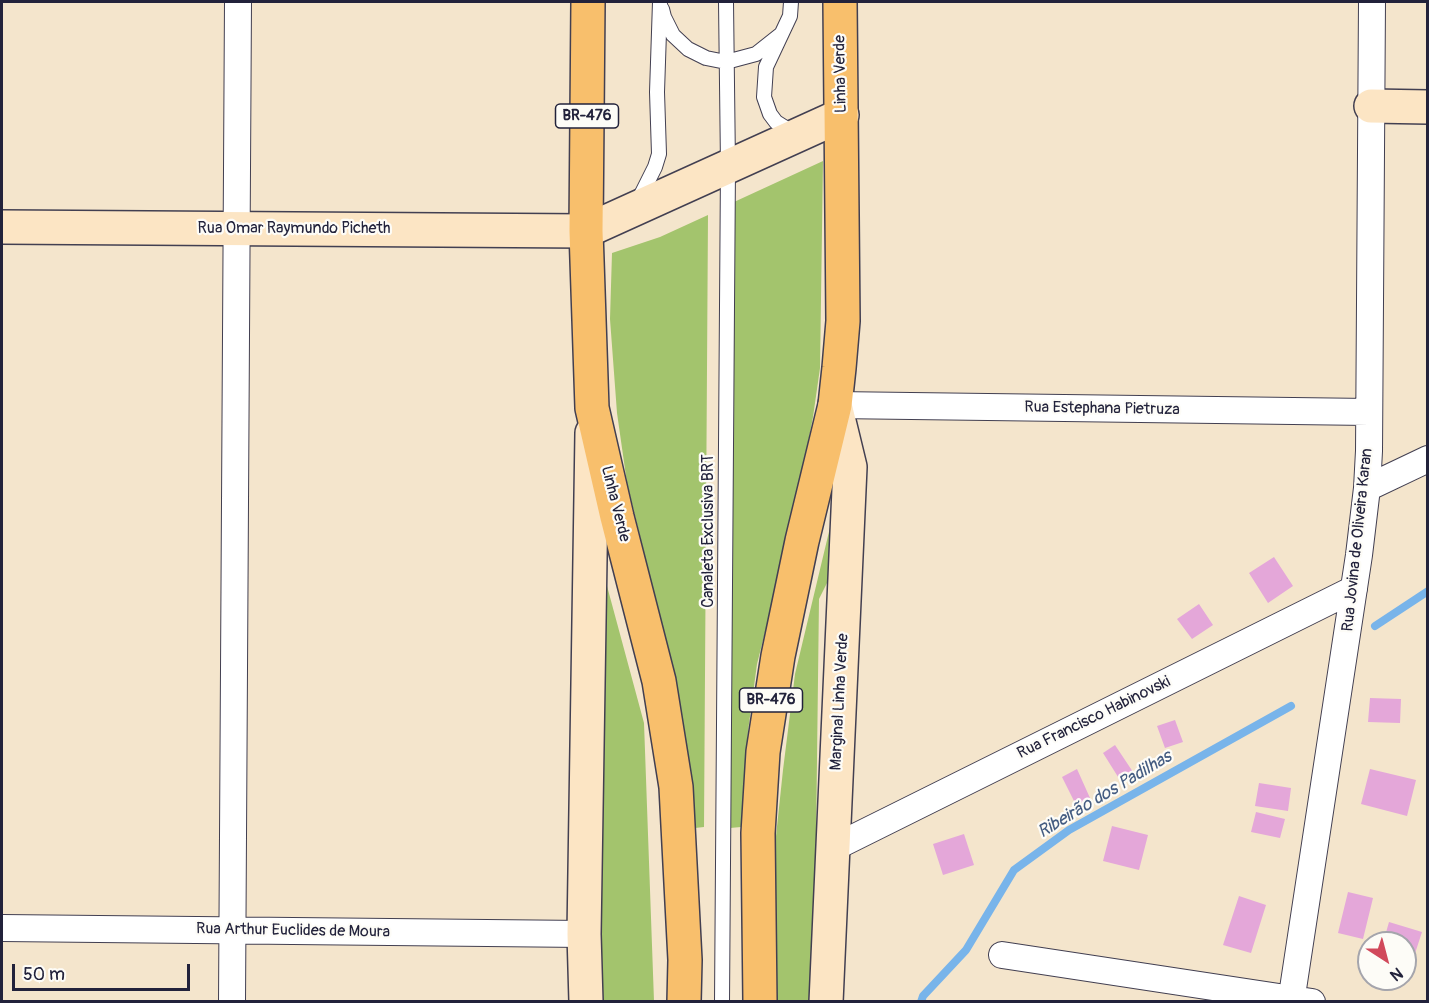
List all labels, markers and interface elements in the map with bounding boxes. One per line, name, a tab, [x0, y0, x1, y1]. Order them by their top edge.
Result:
street label: Linha Verde	[831, 35, 851, 113]
road number: BR-476	[556, 104, 618, 128]
street label: Rua Omar Raymundo Picheth	[198, 219, 390, 239]
street label: Rua Estephana Pietruza	[1024, 398, 1180, 420]
street label: Rua Jovina de Oliveira Karan	[1339, 447, 1377, 633]
street label: Canaleta Exclusiva BRT	[699, 454, 719, 608]
street label: Linha Verde	[596, 464, 634, 544]
street label: Marginal Linha Verde	[827, 633, 853, 771]
street label: Rua Francisco Habinovski	[1014, 673, 1174, 763]
road number: BR-476	[740, 688, 802, 712]
water label: Ribeirão dos Padilhas	[1034, 746, 1176, 844]
street label: Rua Arthur Euclides de Moura	[196, 920, 390, 942]
north arrow	[1357, 931, 1417, 991]
scale bar	[15, 952, 194, 990]
text: 50 m	[23, 963, 65, 986]
text: N	[1386, 963, 1407, 985]

